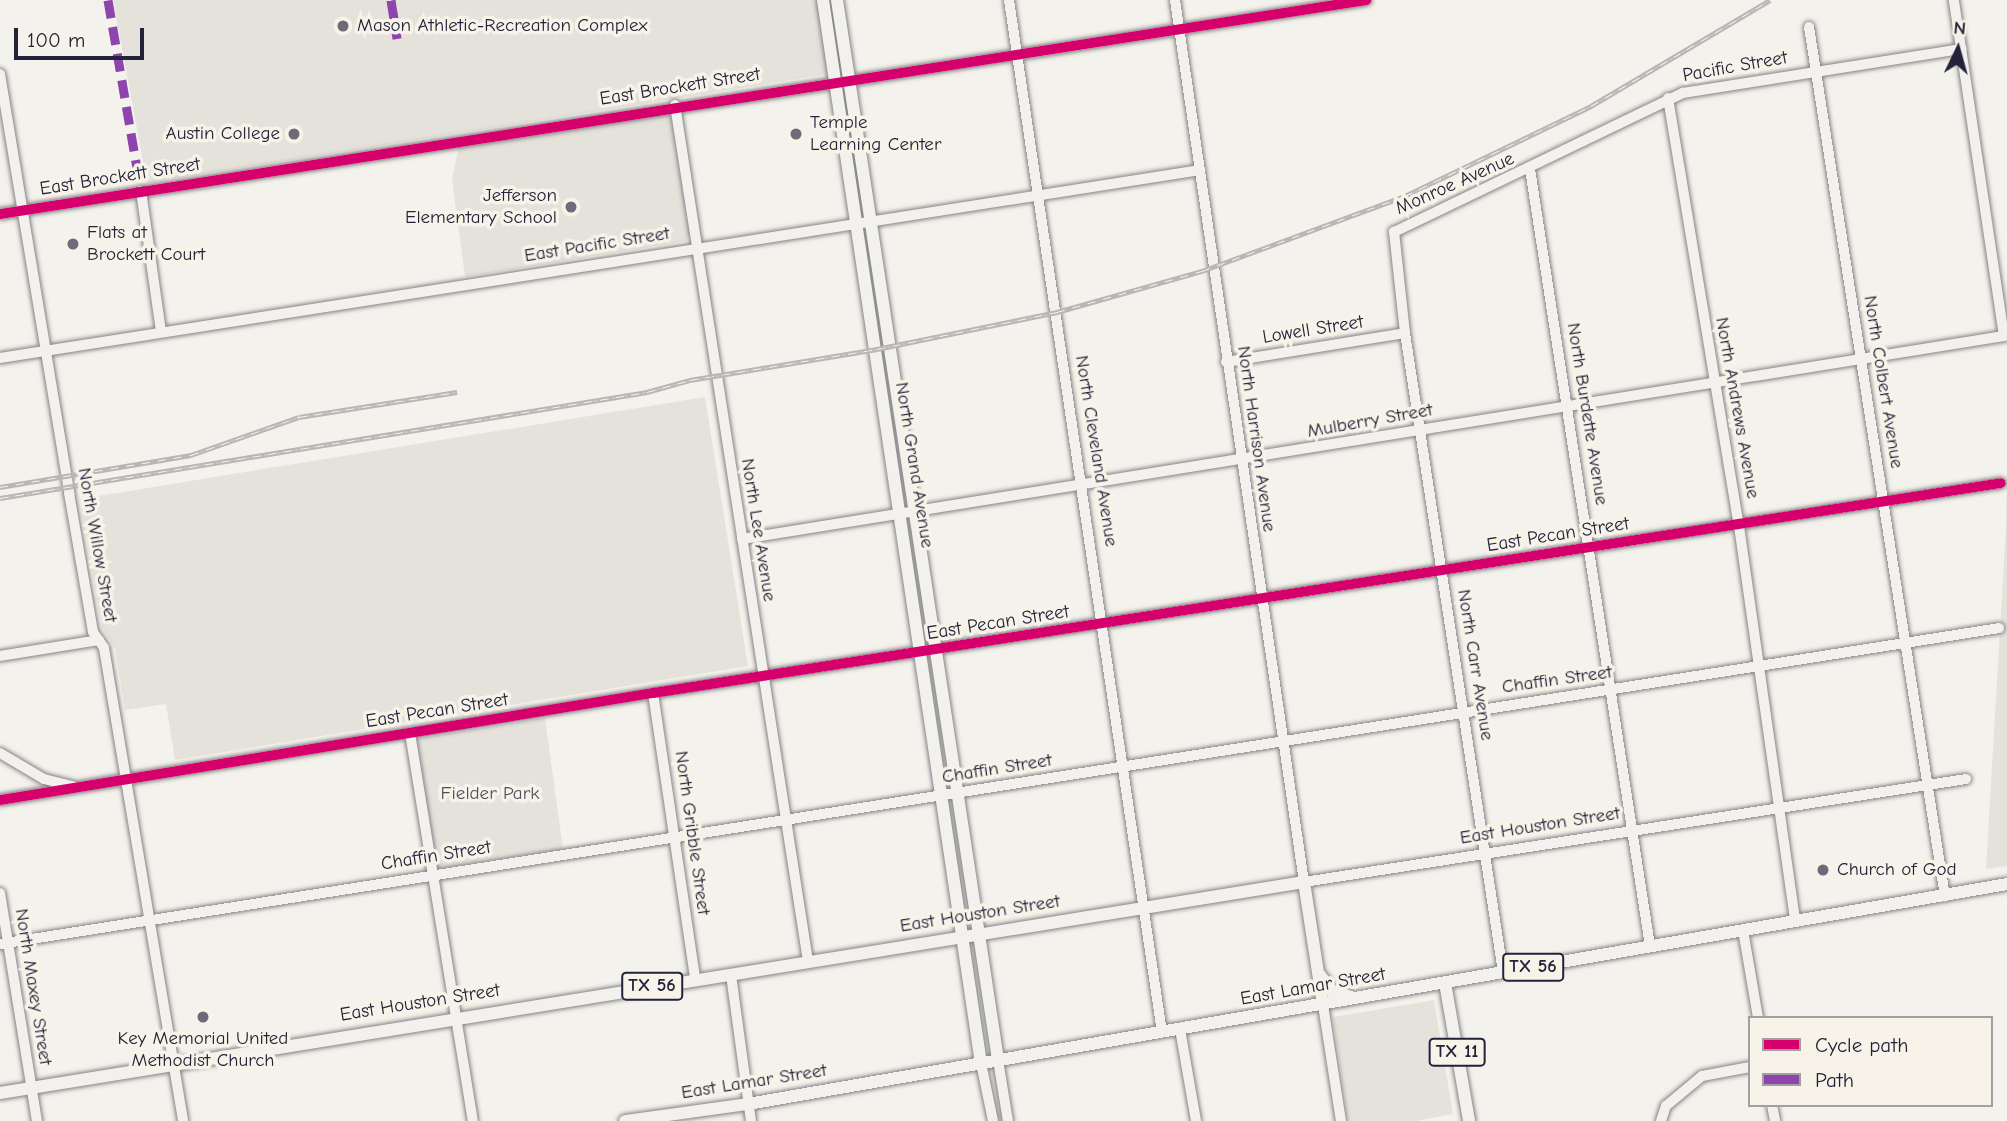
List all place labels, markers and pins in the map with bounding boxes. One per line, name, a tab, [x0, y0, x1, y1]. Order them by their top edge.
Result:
place label: Mason Athletic-Recreation Complex	[357, 15, 647, 37]
marker: Mason Athletic-Recreation Complex	[335, 18, 351, 34]
place label: Temple Learning Center	[810, 112, 941, 156]
place label: Austin College	[166, 123, 280, 145]
marker: Austin College	[286, 126, 302, 142]
marker: Temple Learning Center	[788, 126, 804, 142]
place label: Jefferson Elementary School	[405, 185, 557, 229]
marker: Jefferson Elementary School	[563, 199, 579, 215]
place label: Flats at Brockett Court	[87, 222, 205, 266]
marker: Flats at Brockett Court	[65, 236, 81, 252]
place label: Church of God	[1837, 859, 1957, 881]
marker: Church of God	[1815, 862, 1831, 878]
marker: Key Memorial United Methodist Church	[195, 1009, 211, 1025]
place label: Key Memorial United Methodist Church	[118, 1028, 288, 1072]

